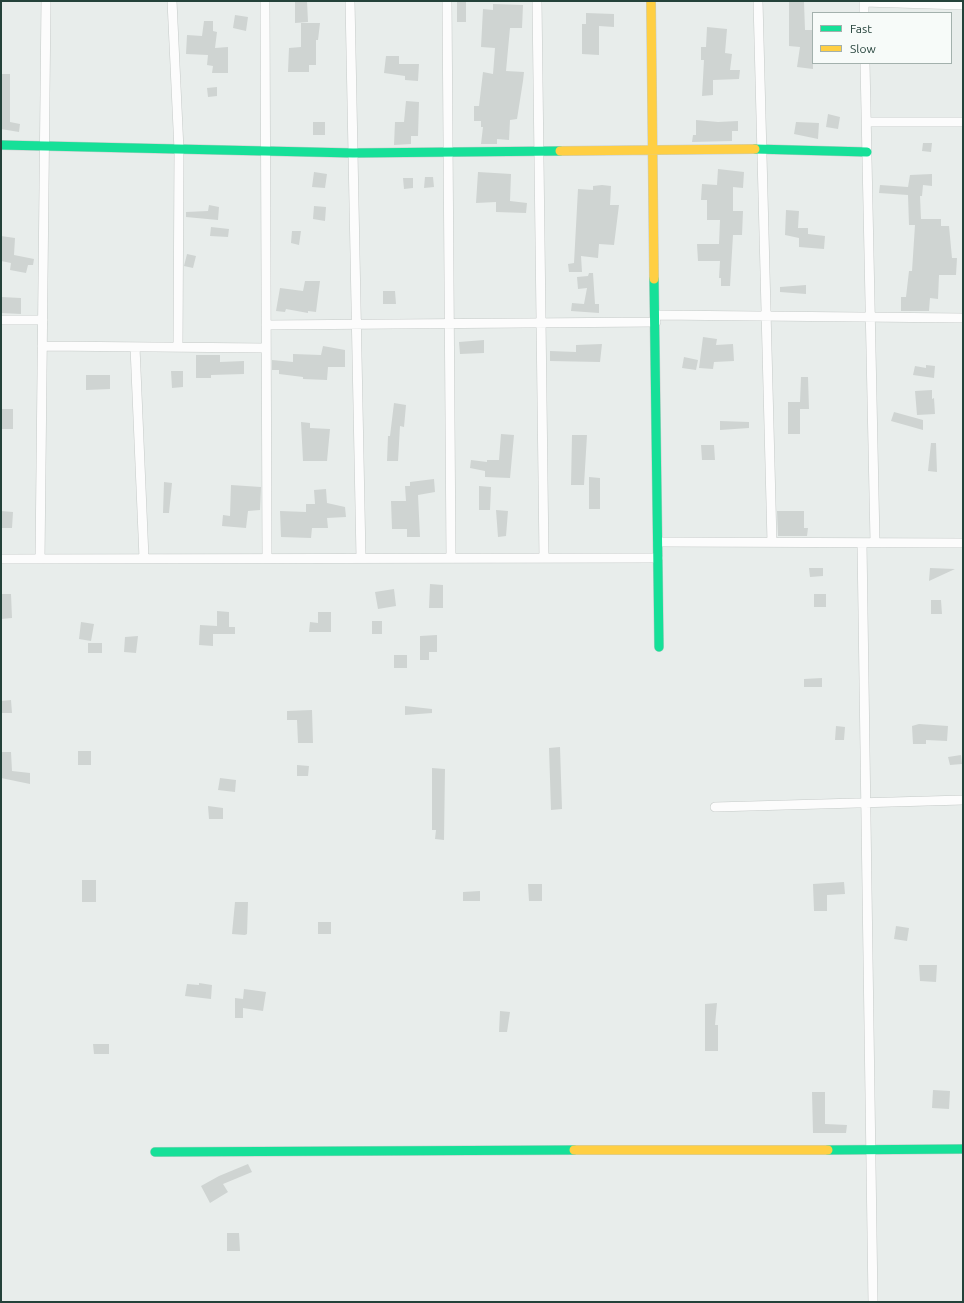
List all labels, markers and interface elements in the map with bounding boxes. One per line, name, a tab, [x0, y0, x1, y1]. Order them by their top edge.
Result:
legend	[812, 12, 952, 64]
text: Fast	[850, 22, 872, 35]
text: Slow	[850, 42, 876, 55]

